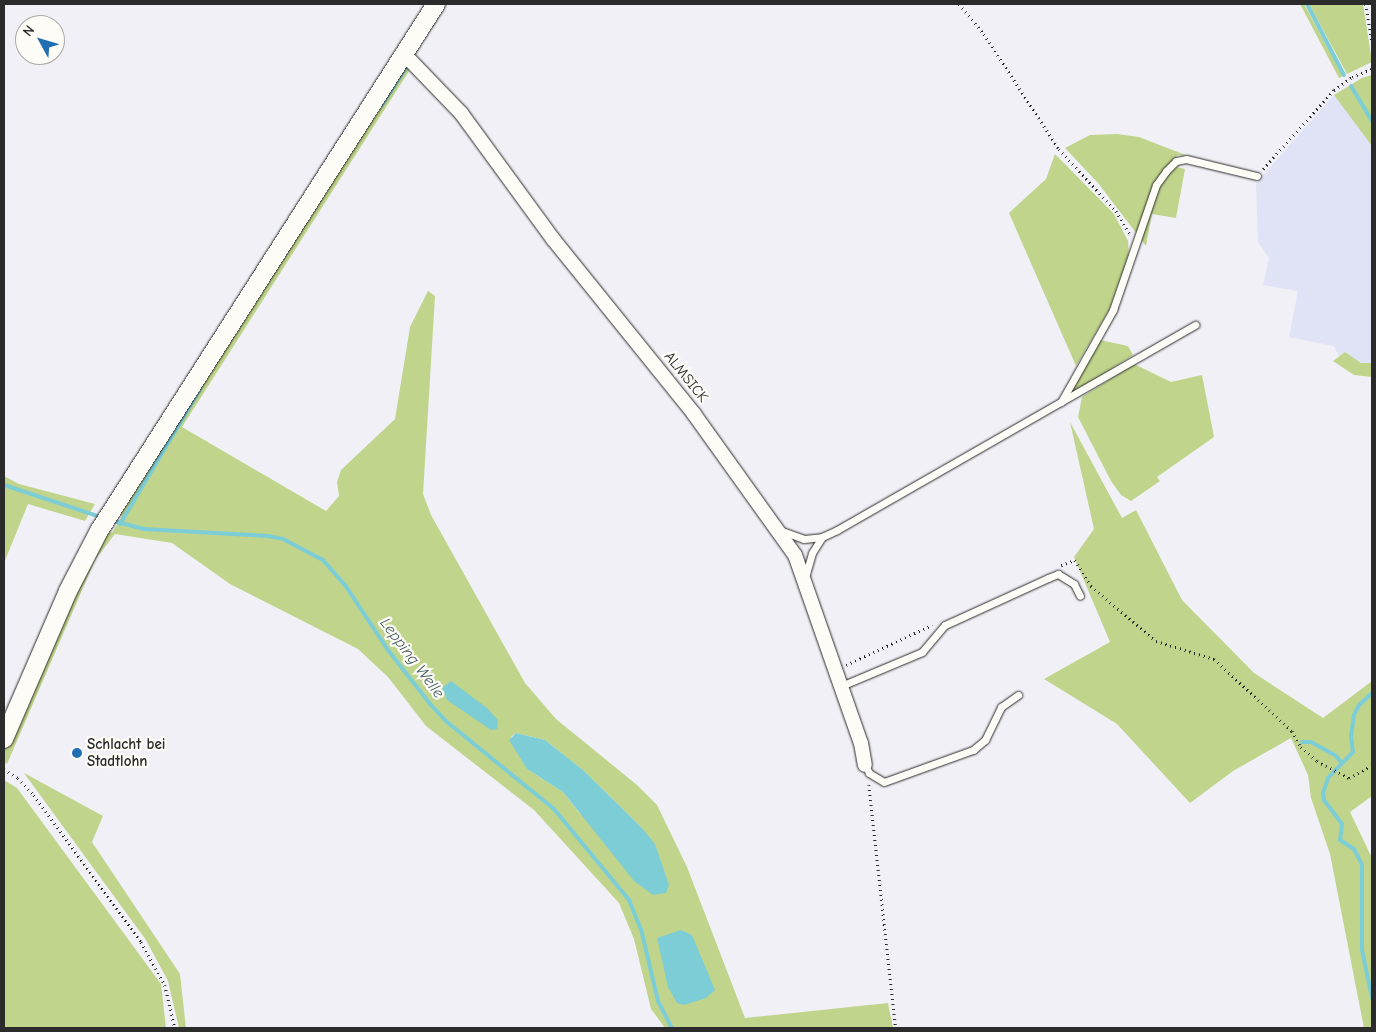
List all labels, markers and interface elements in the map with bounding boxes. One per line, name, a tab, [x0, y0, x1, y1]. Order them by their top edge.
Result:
north arrow	[15, 15, 65, 65]
text: N	[19, 22, 38, 40]
street label: ALMSICK	[660, 348, 712, 406]
water label: Lepping Welle	[376, 614, 448, 702]
place label: Schlacht bei Stadtlohn	[87, 735, 165, 770]
marker: Schlacht bei Stadtlohn	[71, 747, 83, 759]

